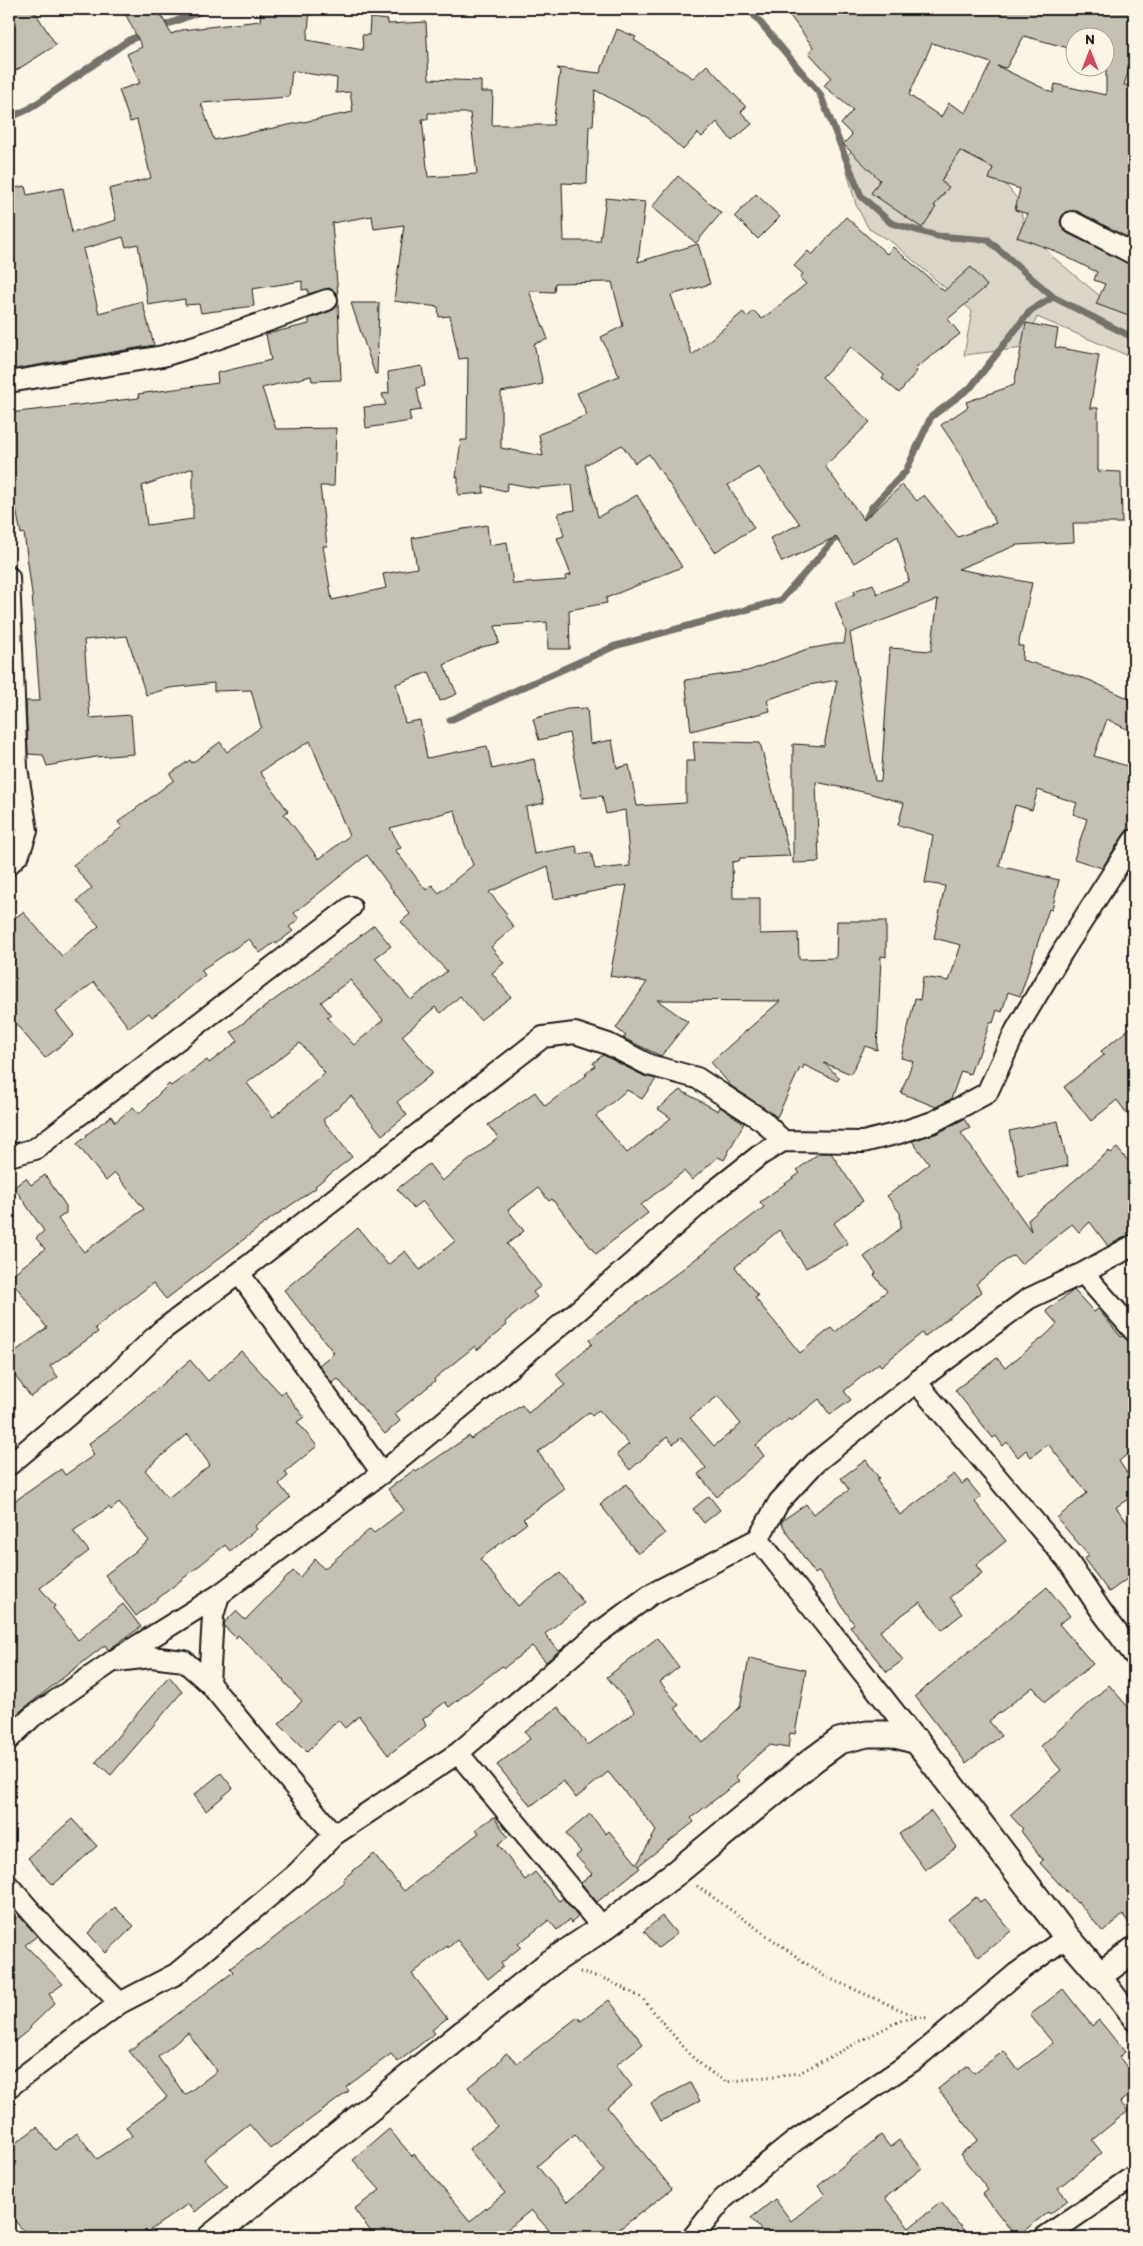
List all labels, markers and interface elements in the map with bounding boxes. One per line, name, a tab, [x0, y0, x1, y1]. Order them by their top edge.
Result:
north arrow	[1066, 28, 1116, 78]
text: N	[1085, 31, 1095, 48]

